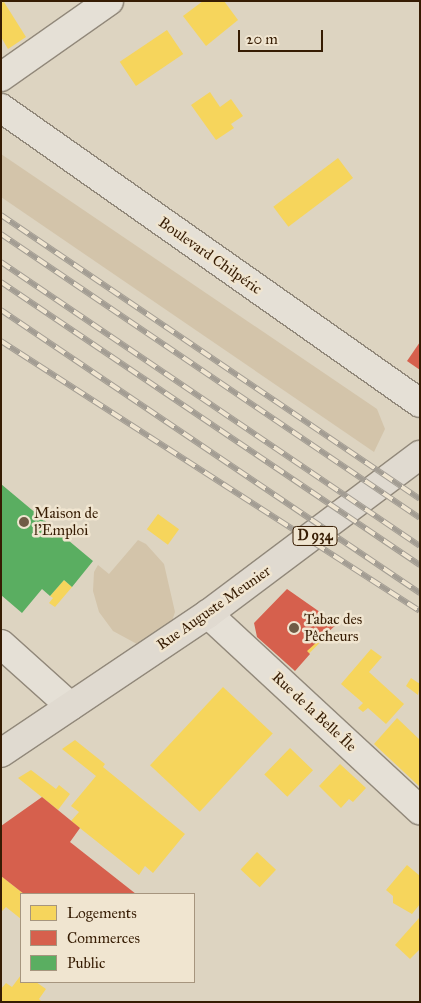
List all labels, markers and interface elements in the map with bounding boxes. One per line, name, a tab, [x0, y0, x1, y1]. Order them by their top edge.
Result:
scale bar	[241, 20, 326, 52]
text: 20 m	[246, 30, 278, 48]
street label: Boulevard Chilpéric	[155, 214, 265, 298]
place label: Maison de l'Emploi	[34, 504, 98, 539]
marker: Maison de l'Emploi	[18, 516, 30, 528]
road number: D 934	[292, 524, 338, 548]
street label: Rue Auguste Meunier	[154, 562, 274, 654]
place label: Tabac des Pêcheurs	[304, 610, 362, 645]
marker: Tabac des Pêcheurs	[288, 622, 300, 634]
street label: Rue de la Belle Île	[268, 668, 360, 756]
legend	[20, 893, 195, 983]
text: Logements	[67, 904, 137, 922]
text: Commerces	[67, 929, 140, 947]
text: Public	[67, 954, 105, 972]

